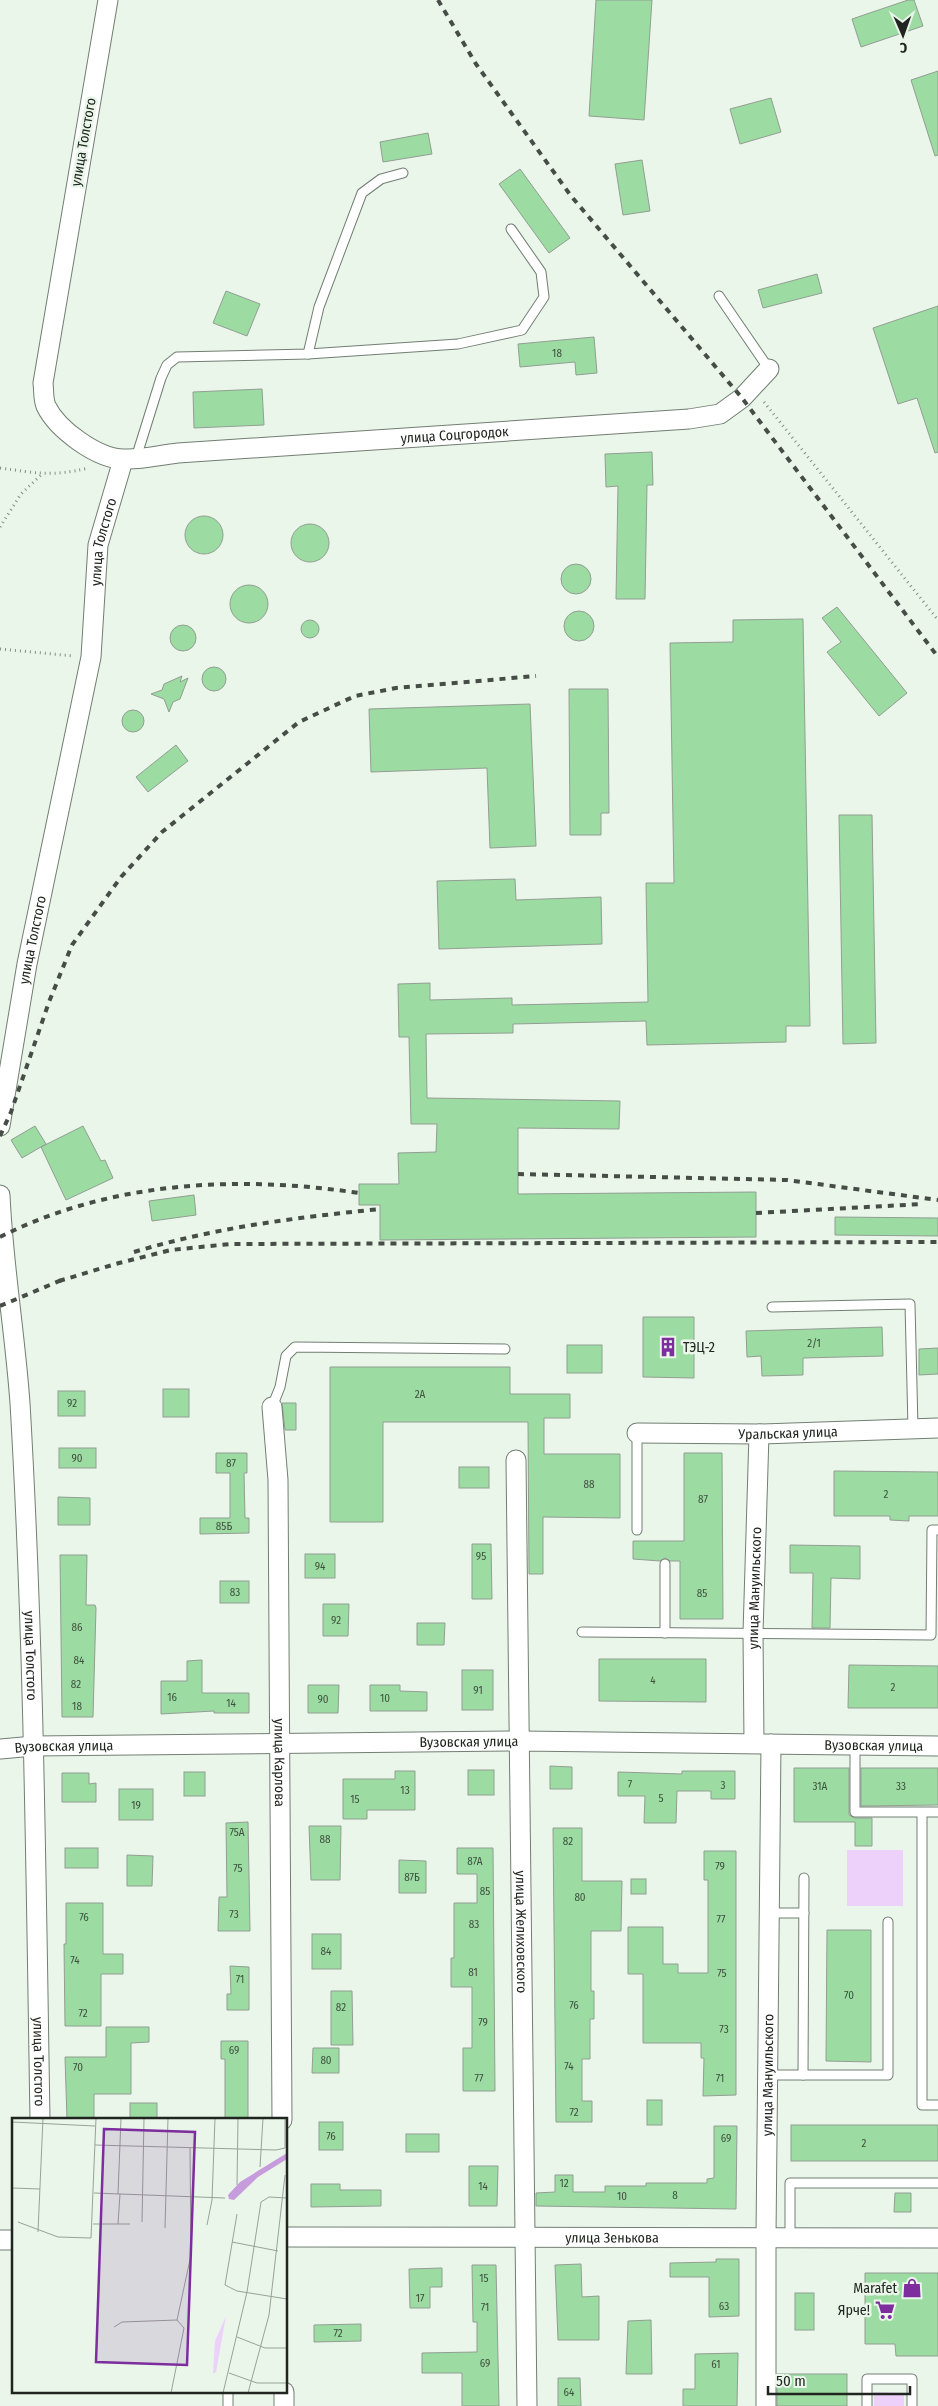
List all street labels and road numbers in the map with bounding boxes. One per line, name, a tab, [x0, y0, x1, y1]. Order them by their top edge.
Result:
street label: улица Толстого	[67, 96, 100, 188]
street label: улица Соцгородок	[400, 423, 510, 447]
street label: улица Толстого	[87, 496, 120, 586]
street label: улица Толстого	[16, 894, 50, 985]
street label: Уральская улица	[737, 1423, 838, 1443]
street label: улица Мануильского	[745, 1527, 765, 1649]
street label: улица Толстого	[20, 1611, 40, 1701]
street label: улица Карлова	[270, 1719, 288, 1807]
street label: Вузовская улица	[419, 1733, 519, 1751]
street label: Вузовская улица	[14, 1737, 114, 1757]
street label: Вузовская улица	[824, 1737, 924, 1755]
street label: улица Желиховского	[512, 1870, 530, 1993]
street label: улица Мануильского	[759, 2014, 777, 2136]
street label: улица Толстого	[29, 2017, 48, 2107]
street label: улица Зенькова	[565, 2229, 659, 2247]

